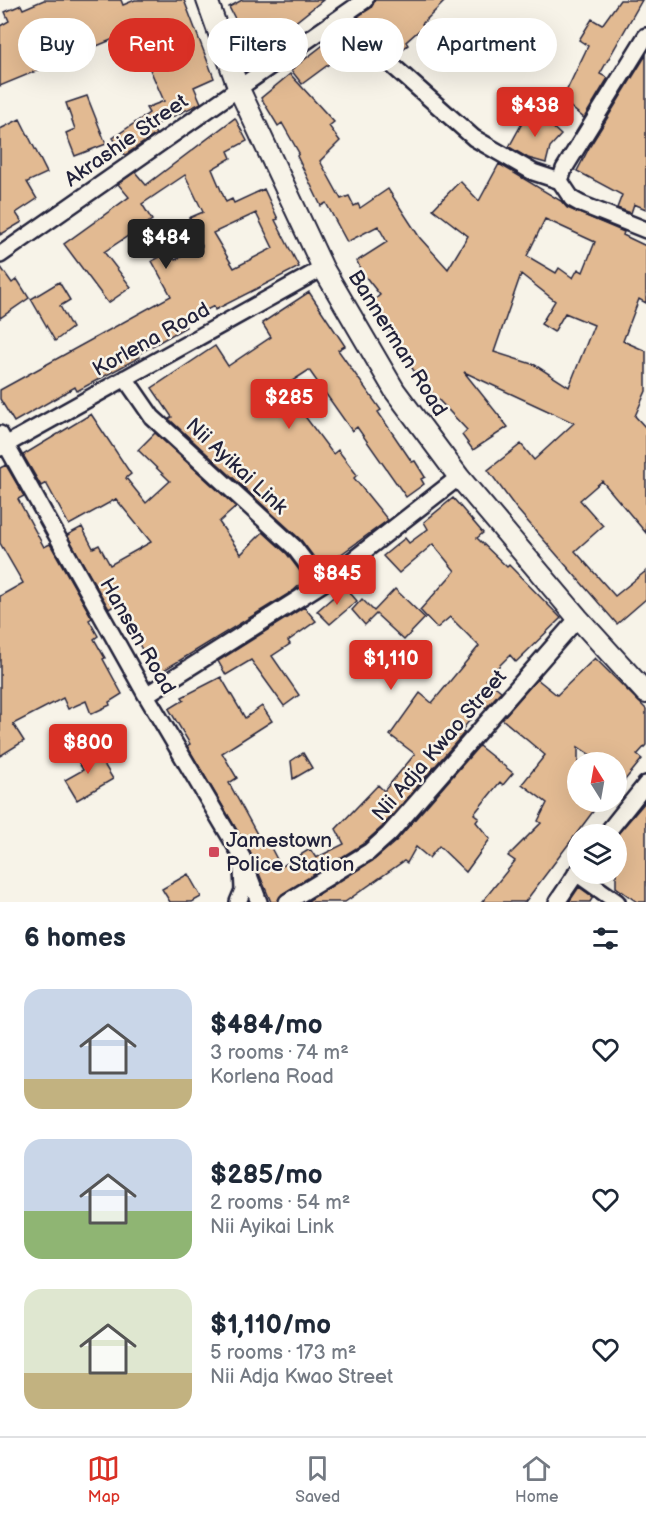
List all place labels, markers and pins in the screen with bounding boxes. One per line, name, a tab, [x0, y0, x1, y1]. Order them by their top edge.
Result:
pin: $438	[499, 87, 571, 138]
pin: $484	[130, 219, 202, 270]
pin: $285	[253, 379, 325, 430]
pin: $845	[301, 555, 373, 606]
pin: $1,110	[342, 640, 440, 691]
pin: $800	[52, 724, 124, 775]
place label: Jamestown Police Station	[226, 828, 354, 877]
marker: Jamestown Police Station	[207, 845, 221, 859]

